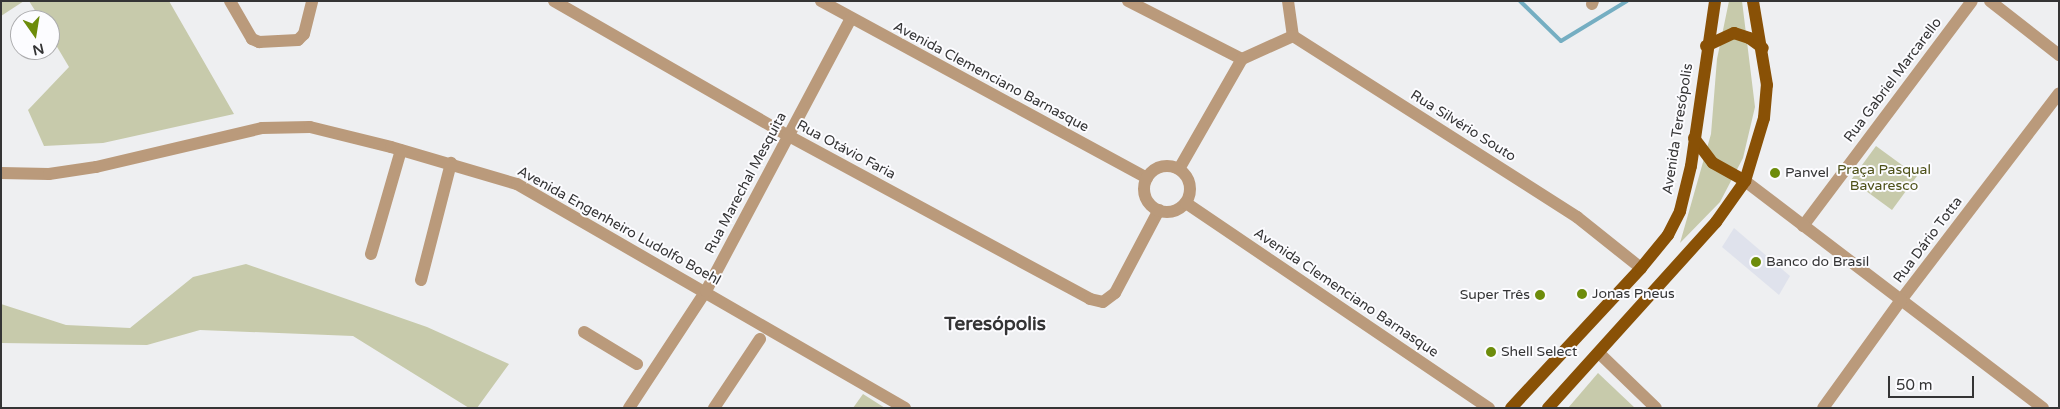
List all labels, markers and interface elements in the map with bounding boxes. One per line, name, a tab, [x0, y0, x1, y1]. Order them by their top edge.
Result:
north arrow	[10, 10, 60, 60]
street label: Rua Gabriel Marcarello	[1841, 14, 1945, 146]
street label: Avenida Clemenciano Barnasque	[890, 18, 1092, 136]
text: N	[31, 40, 46, 59]
street label: Avenida Teresópolis	[1659, 62, 1697, 196]
street label: Rua Silvério Souto	[1407, 87, 1519, 165]
street label: Rua Marechal Mesquita	[702, 110, 790, 256]
street label: Rua Otávio Faria	[794, 117, 898, 183]
park label: Praça Pasqual Bavaresco	[1837, 162, 1931, 194]
street label: Avenida Engenheiro Ludolfo Boehl	[514, 163, 724, 289]
place label: Panvel	[1785, 165, 1829, 181]
marker: Panvel	[1769, 167, 1781, 179]
street label: Rua Dário Totta	[1890, 193, 1966, 287]
street label: Avenida Clemenciano Barnasque	[1251, 225, 1441, 361]
place label: Banco do Brasil	[1766, 254, 1869, 270]
marker: Banco do Brasil	[1750, 256, 1762, 268]
place label: Jonas Pneus	[1592, 286, 1675, 302]
place label: Super Três	[1460, 287, 1530, 303]
marker: Jonas Pneus	[1576, 288, 1588, 300]
marker: Super Três	[1534, 289, 1546, 301]
district label: Teresópolis	[944, 314, 1046, 336]
place label: Shell Select	[1501, 344, 1577, 360]
marker: Shell Select	[1485, 346, 1497, 358]
scale bar	[1890, 366, 1976, 398]
text: 50 m	[1896, 376, 1933, 394]

